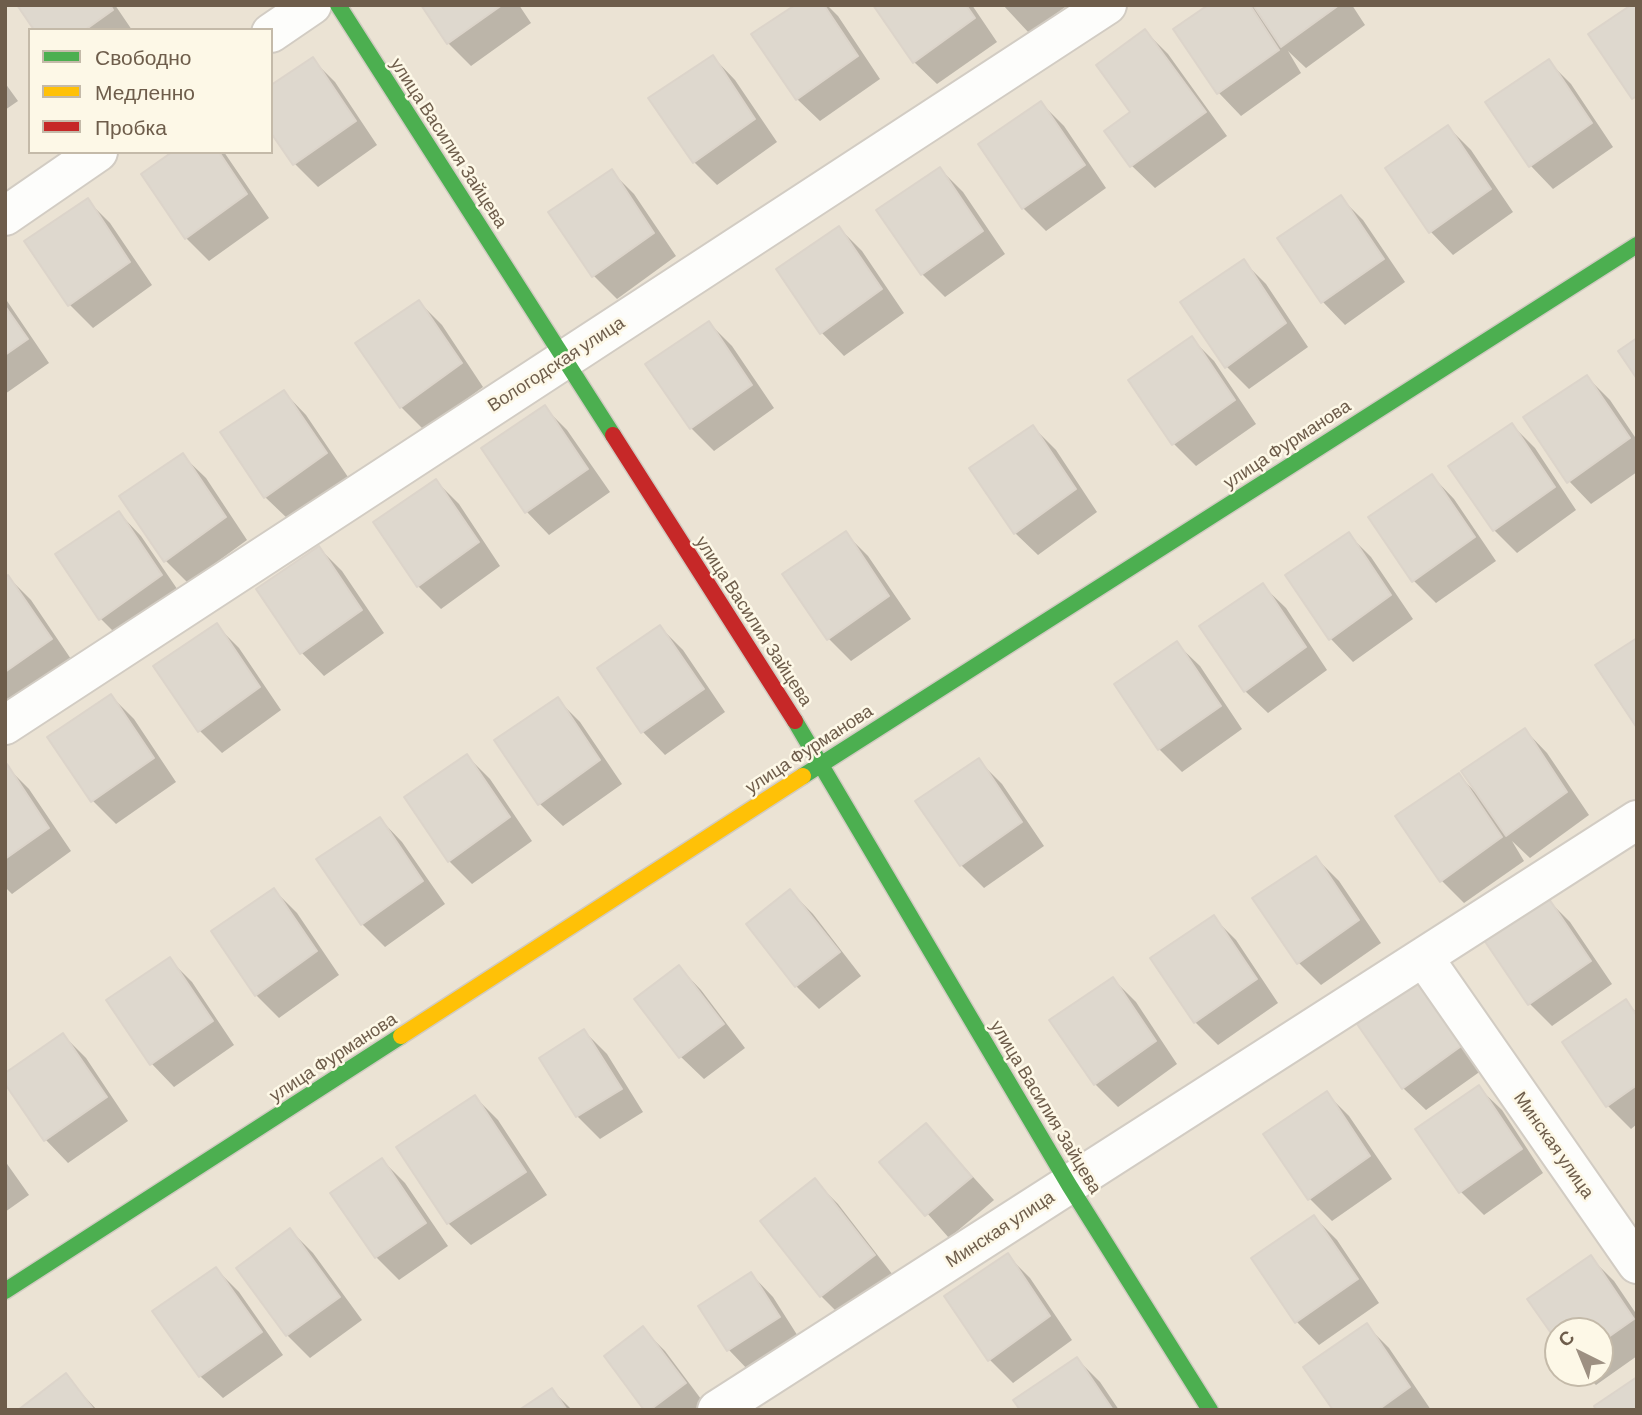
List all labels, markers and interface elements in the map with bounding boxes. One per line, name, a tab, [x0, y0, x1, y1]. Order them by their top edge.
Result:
legend	[28, 28, 273, 154]
text: Свободно	[95, 44, 192, 69]
street label: улица Василия Зайцева	[386, 54, 512, 232]
text: Медленно	[95, 79, 195, 104]
text: Пробка	[95, 114, 167, 139]
street label: Вологодская улица	[484, 312, 628, 416]
street label: улица Фурманова	[1219, 395, 1355, 493]
street label: улица Василия Зайцева	[691, 532, 817, 710]
street label: улица Фурманова	[741, 700, 877, 798]
street label: улица Фурманова	[265, 1008, 401, 1106]
street label: улица Василия Зайцева	[986, 1016, 1106, 1198]
street label: Минская улица	[1509, 1088, 1599, 1202]
street label: Минская улица	[942, 1186, 1058, 1272]
north arrow	[1544, 1317, 1614, 1387]
text: С	[1553, 1325, 1579, 1351]

